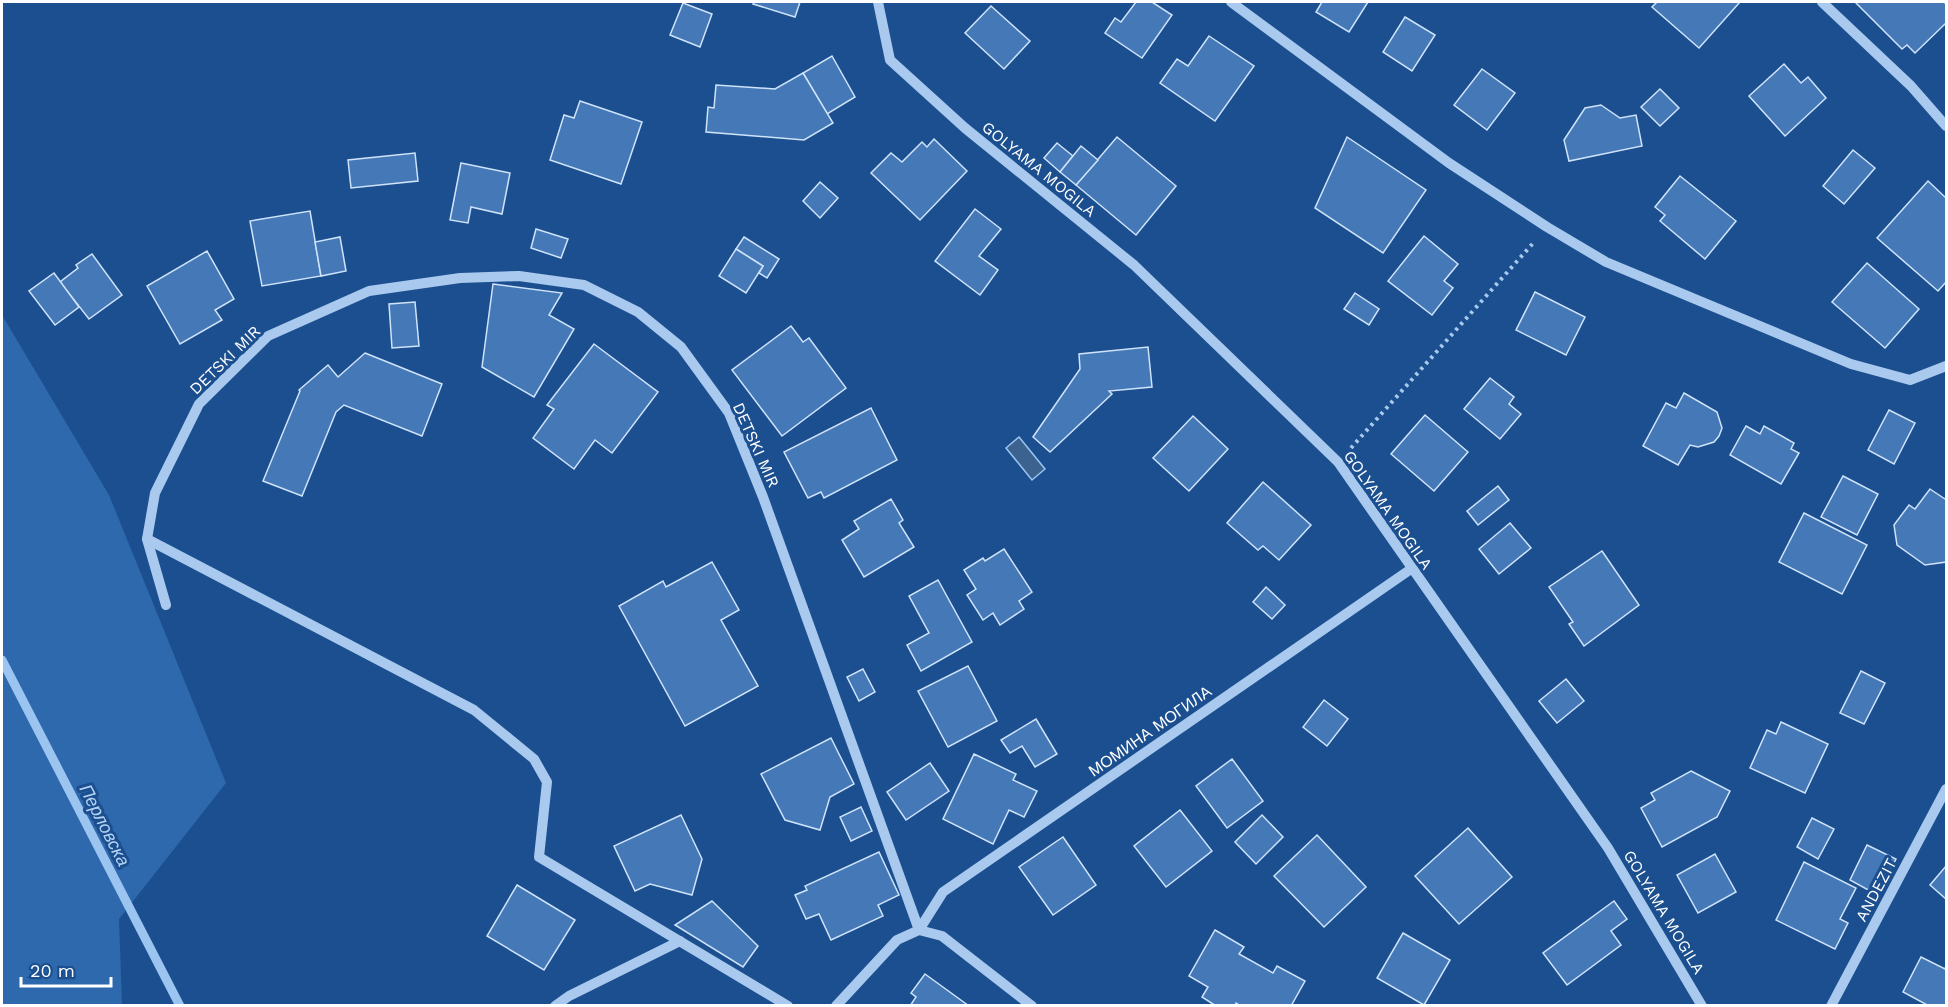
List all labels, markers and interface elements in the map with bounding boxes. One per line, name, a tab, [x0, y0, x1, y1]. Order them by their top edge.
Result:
street label: GOLYAMA MOGILA	[978, 117, 1100, 221]
street label: DETSKI MIR	[186, 322, 264, 398]
street label: DETSKI MIR	[729, 400, 783, 490]
street label: GOLYAMA MOGILA	[1340, 447, 1436, 574]
street label: МОМИНА МОГИЛА	[1085, 681, 1215, 780]
water label: Перловска	[75, 780, 135, 870]
street label: GOLYAMA MOGILA	[1620, 847, 1709, 978]
street label: ANDEZIT	[1852, 855, 1901, 925]
scale bar	[21, 950, 111, 988]
text: 20 m	[30, 960, 75, 981]

